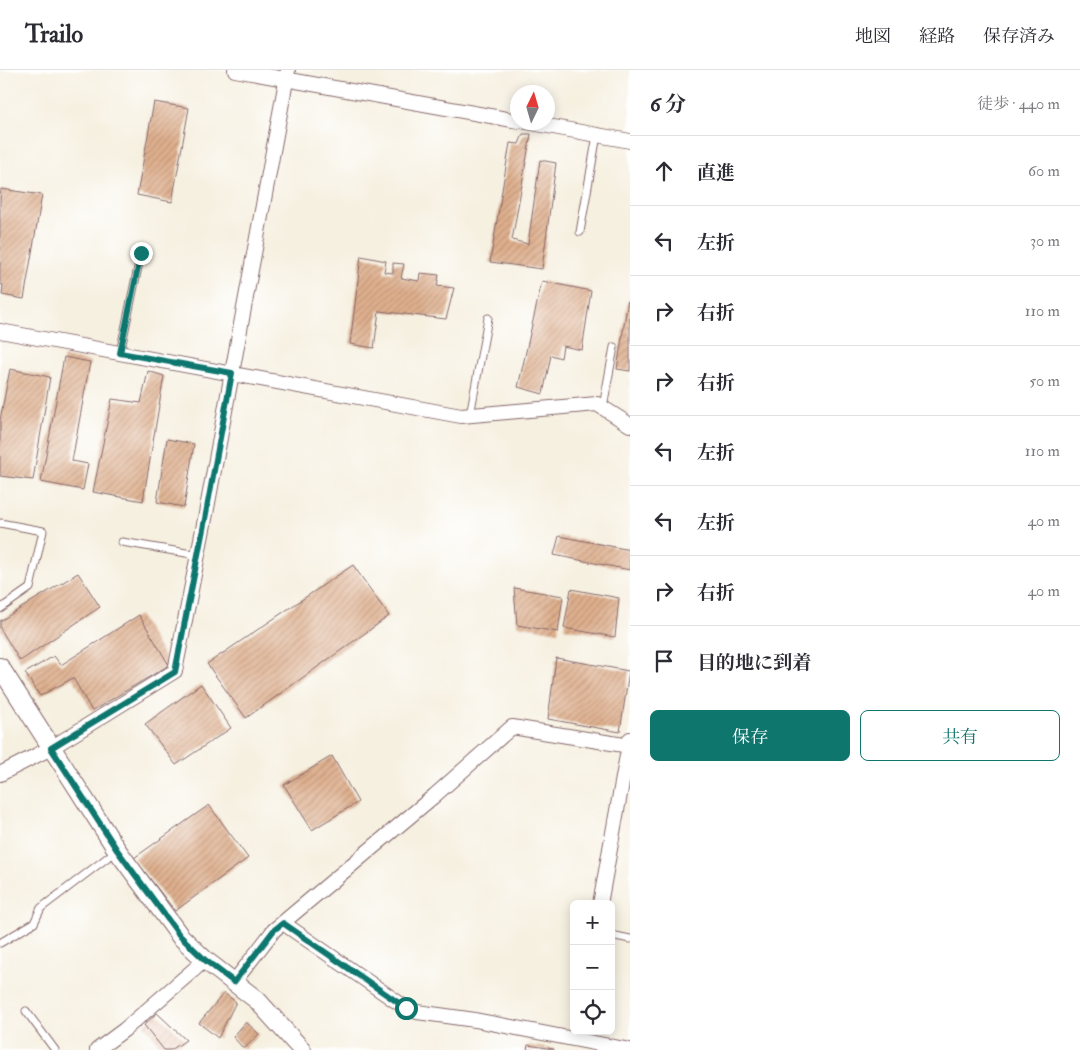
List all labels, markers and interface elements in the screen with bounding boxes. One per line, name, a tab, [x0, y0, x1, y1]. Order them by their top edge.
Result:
text: Trailo	[25, 19, 83, 50]
text: 地図	[855, 25, 891, 48]
text: 経路	[919, 25, 955, 48]
text: 保存済み	[983, 25, 1055, 48]
north arrow	[510, 85, 555, 130]
text: 6 分	[650, 91, 686, 118]
text: 徒歩 · 440 m	[977, 94, 1060, 114]
icon: ahead	[650, 157, 678, 185]
text: 直進	[697, 161, 735, 185]
text: 60 m	[1028, 161, 1060, 181]
icon: left	[650, 227, 678, 255]
text: 左折	[697, 231, 735, 255]
text: 30 m	[1030, 231, 1060, 251]
route end	[130, 242, 153, 265]
icon: right	[650, 297, 678, 325]
text: 右折	[697, 301, 735, 325]
text: 110 m	[1025, 301, 1060, 321]
icon: right	[650, 367, 678, 395]
text: 右折	[697, 371, 735, 395]
text: 50 m	[1029, 371, 1060, 391]
icon: left	[650, 437, 678, 465]
text: 左折	[697, 441, 735, 465]
text: 110 m	[1025, 441, 1060, 461]
icon: left	[650, 507, 678, 535]
text: 左折	[697, 511, 735, 535]
text: 40 m	[1027, 511, 1060, 531]
icon: right	[650, 577, 678, 605]
text: 右折	[697, 581, 735, 605]
text: 40 m	[1027, 581, 1060, 601]
icon: arrive	[650, 647, 678, 675]
text: 目的地に到着	[697, 651, 811, 675]
button: 保存	[650, 710, 850, 761]
button: 共有	[860, 710, 1060, 761]
map controls	[570, 900, 615, 1035]
button: +	[570, 900, 615, 945]
button: −	[570, 945, 615, 990]
button: locate	[570, 990, 615, 1035]
route start	[395, 997, 418, 1020]

